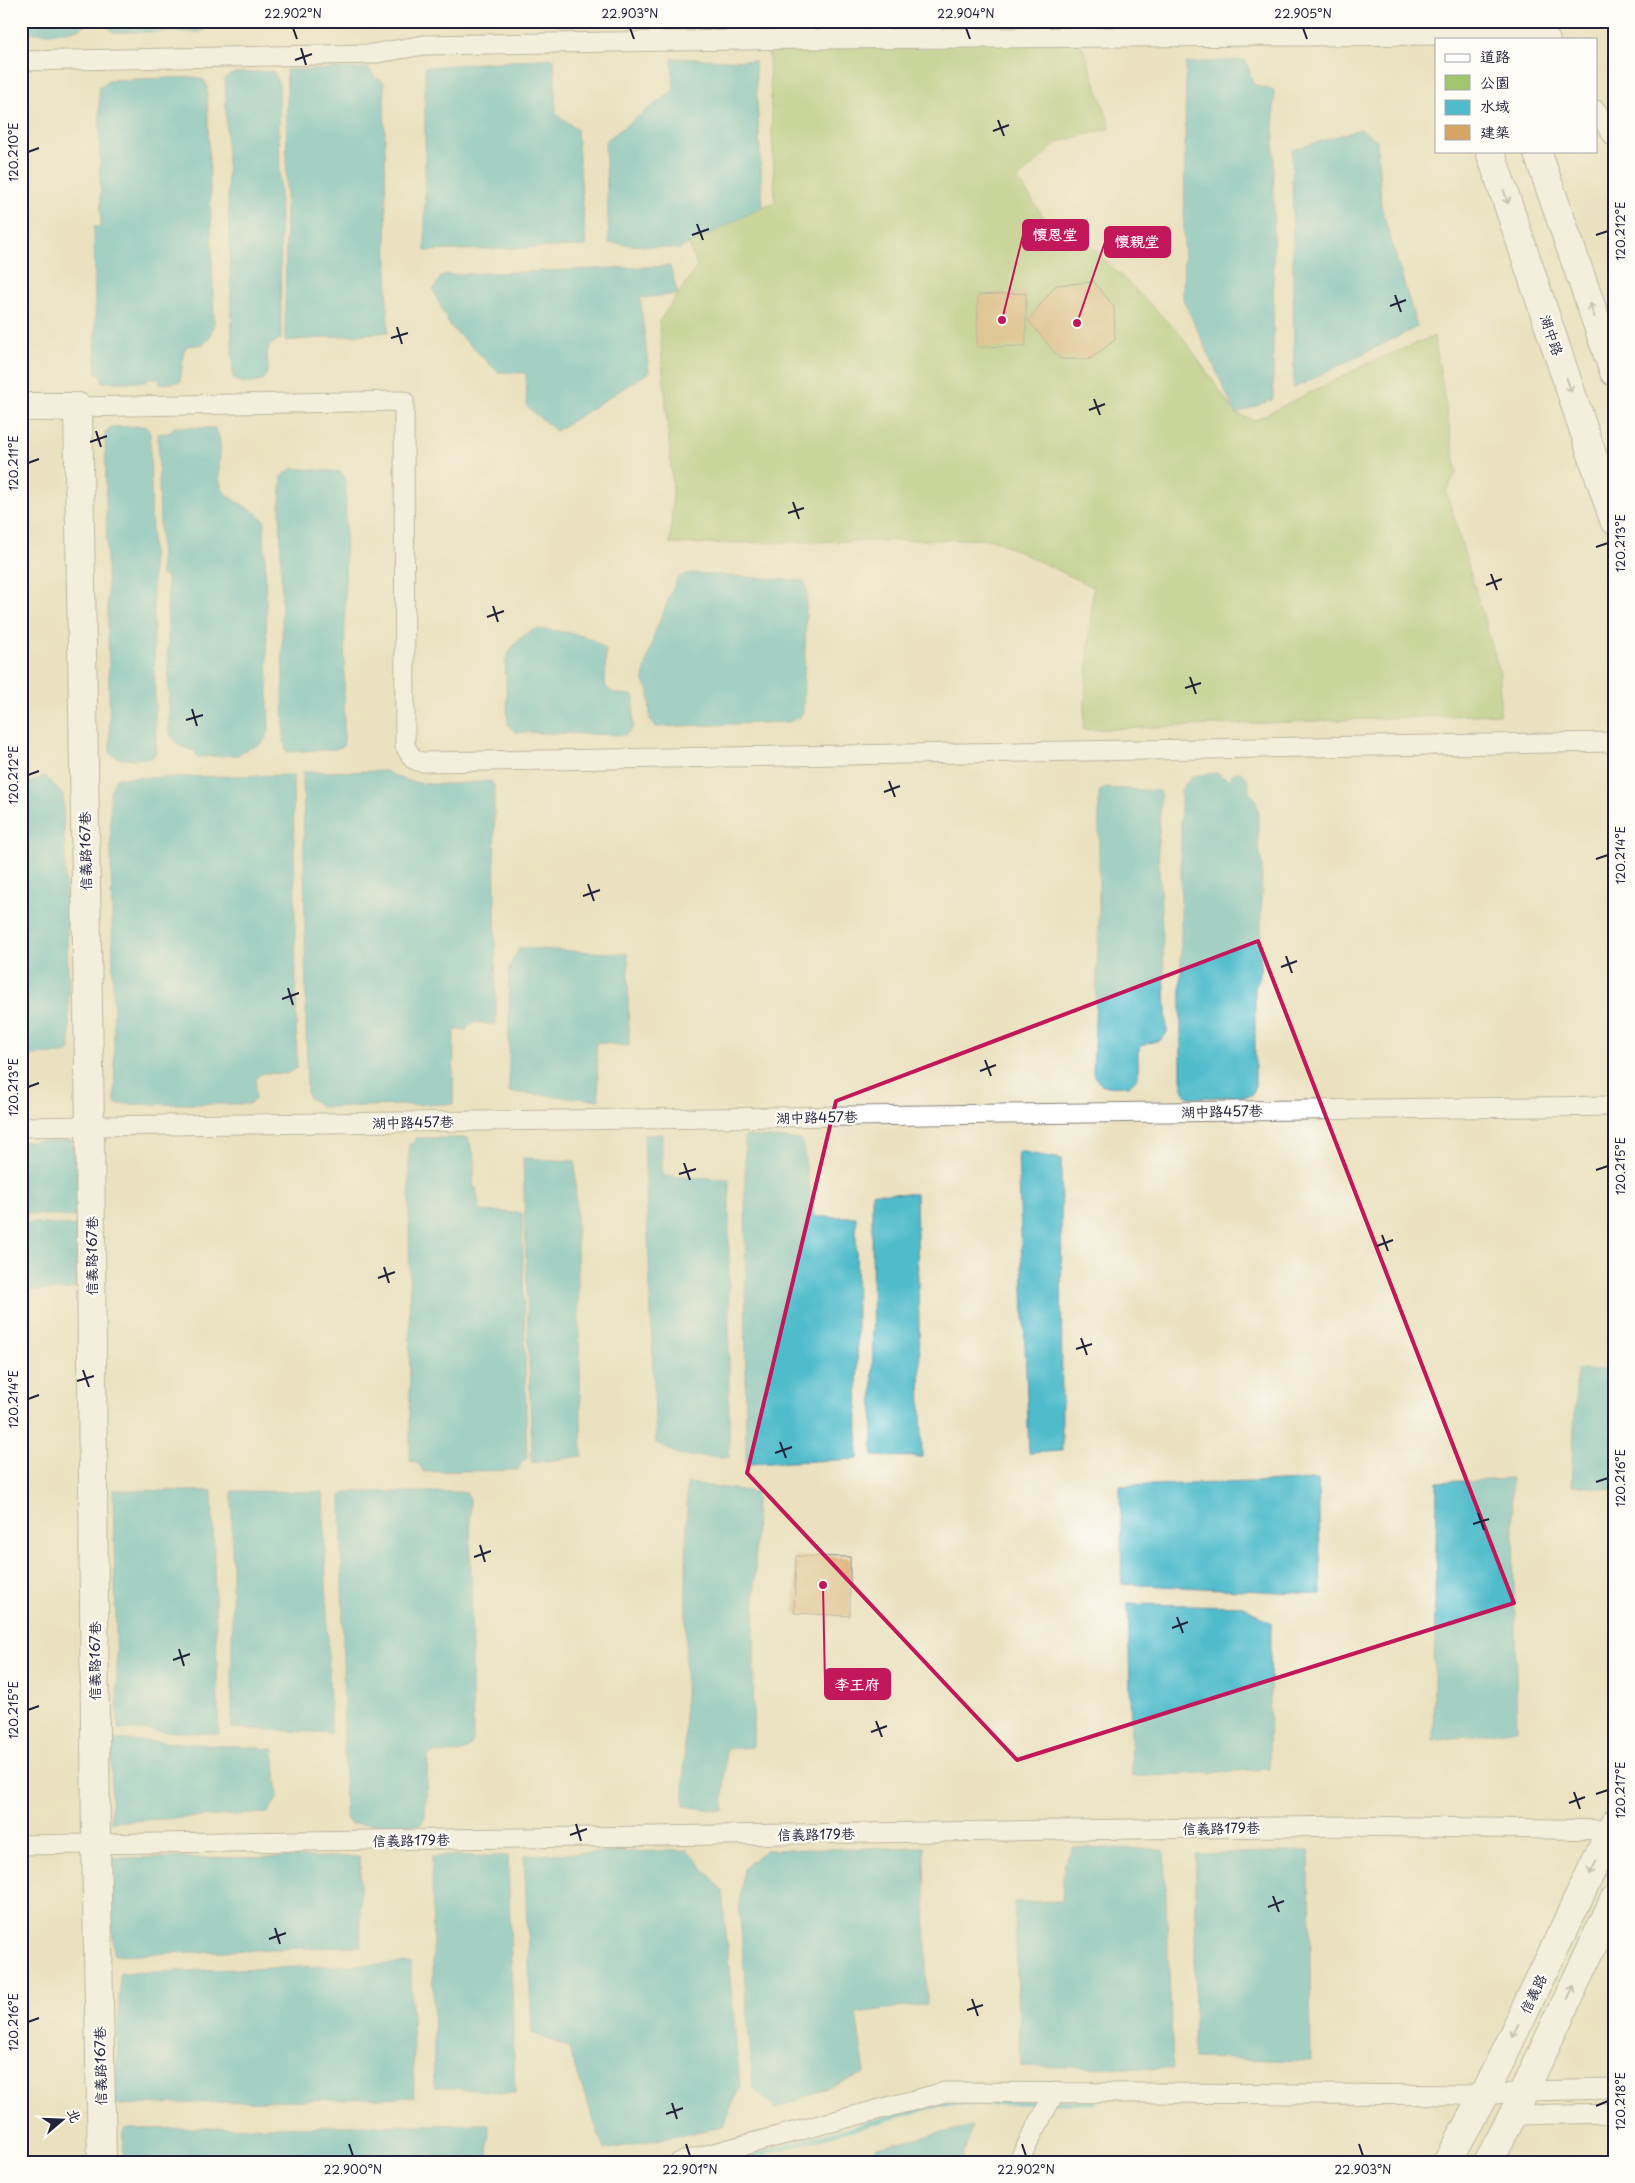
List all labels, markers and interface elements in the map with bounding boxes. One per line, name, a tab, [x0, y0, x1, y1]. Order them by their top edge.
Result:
text: 22.902°N	[264, 4, 322, 22]
text: 22.903°N	[601, 4, 659, 22]
text: 22.904°N	[937, 4, 995, 22]
text: 22.905°N	[1274, 4, 1332, 22]
legend	[1435, 38, 1598, 152]
text: 道路	[1480, 44, 1510, 67]
text: 公園	[1480, 70, 1510, 93]
text: 水域	[1480, 94, 1510, 117]
text: 建築	[1480, 120, 1510, 143]
text: 120.210°E	[4, 122, 22, 182]
one-way arrow	[1502, 189, 1511, 205]
text: 120.212°E	[1611, 202, 1629, 260]
callout: 懷恩堂	[1023, 220, 1088, 250]
text: 懷恩堂	[1032, 222, 1078, 245]
callout: 懷親堂	[1105, 227, 1170, 257]
text: 懷親堂	[1114, 229, 1160, 252]
one-way arrow	[1587, 302, 1596, 318]
street label: 湖中路	[1535, 312, 1569, 358]
one-way arrow	[1564, 376, 1574, 392]
text: 120.211°E	[4, 435, 22, 491]
text: 120.213°E	[1611, 514, 1629, 572]
text: 120.212°E	[4, 746, 22, 804]
street label: 信義路167巷	[74, 810, 96, 891]
text: 120.214°E	[1611, 826, 1629, 884]
text: 120.213°E	[4, 1058, 22, 1116]
street label: 湖中路457巷	[1181, 1100, 1264, 1122]
street label: 湖中路457巷	[776, 1106, 859, 1128]
street label: 湖中路457巷	[372, 1111, 455, 1133]
text: 120.215°E	[1611, 1137, 1629, 1195]
street label: 信義路167巷	[81, 1215, 102, 1296]
text: 120.214°E	[4, 1370, 22, 1428]
text: 120.216°E	[1611, 1449, 1629, 1507]
street label: 信義路167巷	[84, 1620, 105, 1701]
callout: 李王府	[825, 1669, 890, 1699]
text: 李王府	[834, 1672, 880, 1695]
text: 120.215°E	[4, 1681, 22, 1739]
text: 120.217°E	[1611, 1761, 1629, 1819]
street label: 信義路179巷	[1182, 1817, 1261, 1839]
street label: 信義路179巷	[777, 1823, 856, 1845]
street label: 信義路179巷	[372, 1829, 451, 1851]
one-way arrow	[1588, 1860, 1597, 1875]
street label: 信義路	[1514, 1971, 1552, 2017]
one-way arrow	[1566, 1985, 1576, 2000]
text: 120.216°E	[4, 1993, 22, 2051]
one-way arrow	[1510, 2023, 1520, 2038]
street label: 信義路167巷	[89, 2025, 111, 2106]
text: 120.218°E	[1611, 2072, 1629, 2130]
north arrow	[38, 2096, 88, 2146]
text: 北	[63, 2106, 87, 2126]
text: 22.900°N	[324, 2160, 382, 2178]
text: 22.901°N	[662, 2160, 718, 2178]
text: 22.902°N	[997, 2160, 1055, 2178]
text: 22.903°N	[1334, 2160, 1392, 2178]

